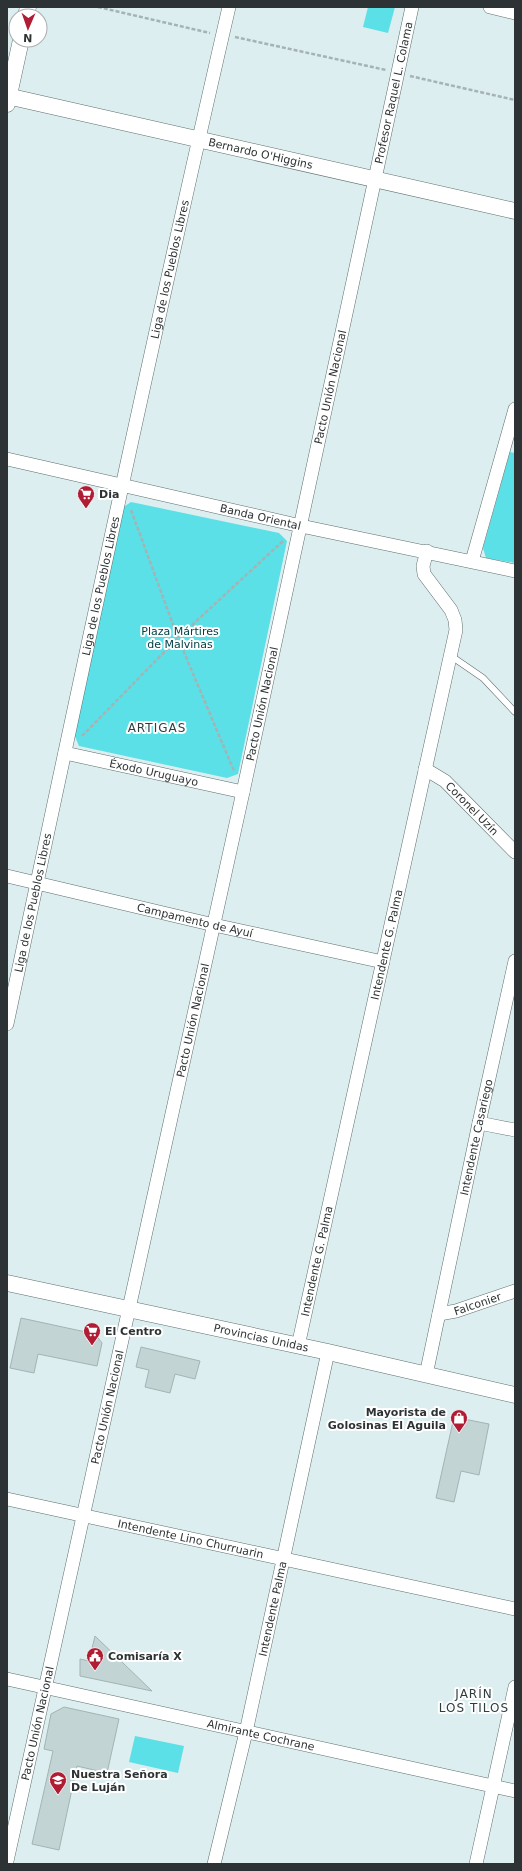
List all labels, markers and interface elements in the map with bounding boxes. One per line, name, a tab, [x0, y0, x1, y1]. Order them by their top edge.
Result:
north arrow	[8, 8, 48, 48]
street label: Profesor Raquel L. Colama	[372, 21, 416, 165]
text: N	[23, 31, 33, 44]
street label: Bernardo O'Higgins	[207, 136, 314, 172]
street label: Liga de los Pueblos Libres	[148, 198, 192, 340]
street label: Pacto Unión Nacional	[312, 329, 349, 445]
supermarket icon: Dia	[76, 484, 96, 509]
place label: Dia	[99, 488, 119, 501]
street label: Banda Oriental	[219, 502, 302, 533]
street label: Liga de los Pueblos Libres	[80, 515, 122, 657]
park label: Plaza Mártires de Malvinas	[141, 625, 219, 651]
street label: Pacto Unión Nacional	[244, 646, 281, 762]
district label: ARTIGAS	[128, 721, 186, 735]
street label: Éxodo Uruguayo	[108, 757, 200, 789]
street label: Coronel Uzín	[443, 780, 501, 838]
street label: Liga de los Pueblos Libres	[12, 832, 54, 974]
street label: Intendente G. Palma	[369, 888, 406, 1001]
street label: Campamento de Ayuí	[136, 901, 255, 940]
street label: Pacto Unión Nacional	[174, 962, 212, 1079]
street label: Intendente Casariego	[458, 1078, 496, 1197]
street label: Intendente G. Palma	[299, 1205, 336, 1318]
street label: Falconier	[452, 1290, 504, 1318]
supermarket icon: El Centro	[82, 1321, 102, 1346]
street label: Provincias Unidas	[212, 1322, 310, 1355]
place label: El Centro	[105, 1325, 162, 1338]
street label: Pacto Unión Nacional	[89, 1349, 127, 1465]
place label: Mayorista de Golosinas El Aguila	[328, 1406, 446, 1432]
shop icon: Mayorista de Golosinas El Aguila	[449, 1408, 469, 1433]
street label: Intendente Lino Churruarin	[116, 1517, 265, 1561]
street label: Intendente Palma	[257, 1560, 290, 1658]
public building icon: Comisaría X	[85, 1646, 105, 1671]
place label: Comisaría X	[108, 1650, 182, 1663]
street label: Pacto Unión Nacional	[19, 1665, 57, 1782]
district label: JARÍN LOS TILOS	[439, 1686, 509, 1715]
street label: Almirante Cochrane	[206, 1717, 316, 1754]
place label: Nuestra Señora De Luján	[71, 1768, 168, 1794]
school or university icon: Nuestra Señora De Luján	[48, 1770, 68, 1795]

